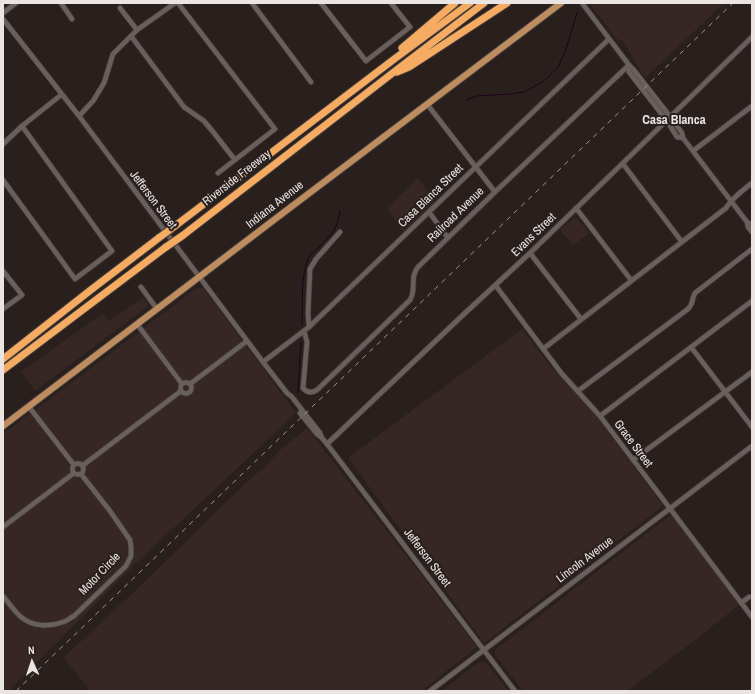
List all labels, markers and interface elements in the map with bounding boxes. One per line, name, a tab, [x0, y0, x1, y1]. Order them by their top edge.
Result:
district label: Casa Blanca	[642, 113, 706, 129]
street label: Riverside Freeway	[200, 147, 274, 209]
street label: Casa Blanca Street	[396, 161, 466, 231]
street label: Jefferson Street	[126, 168, 180, 232]
street label: Indiana Avenue	[243, 178, 307, 232]
street label: Railroad Avenue	[425, 184, 487, 246]
street label: Evans Street	[509, 210, 559, 260]
street label: Grace Street	[610, 417, 656, 471]
street label: Jefferson Street	[400, 526, 454, 590]
street label: Lincoln Avenue	[554, 534, 616, 586]
street label: Motor Circle	[76, 550, 124, 598]
north arrow	[12, 642, 52, 682]
text: N	[28, 643, 35, 657]

